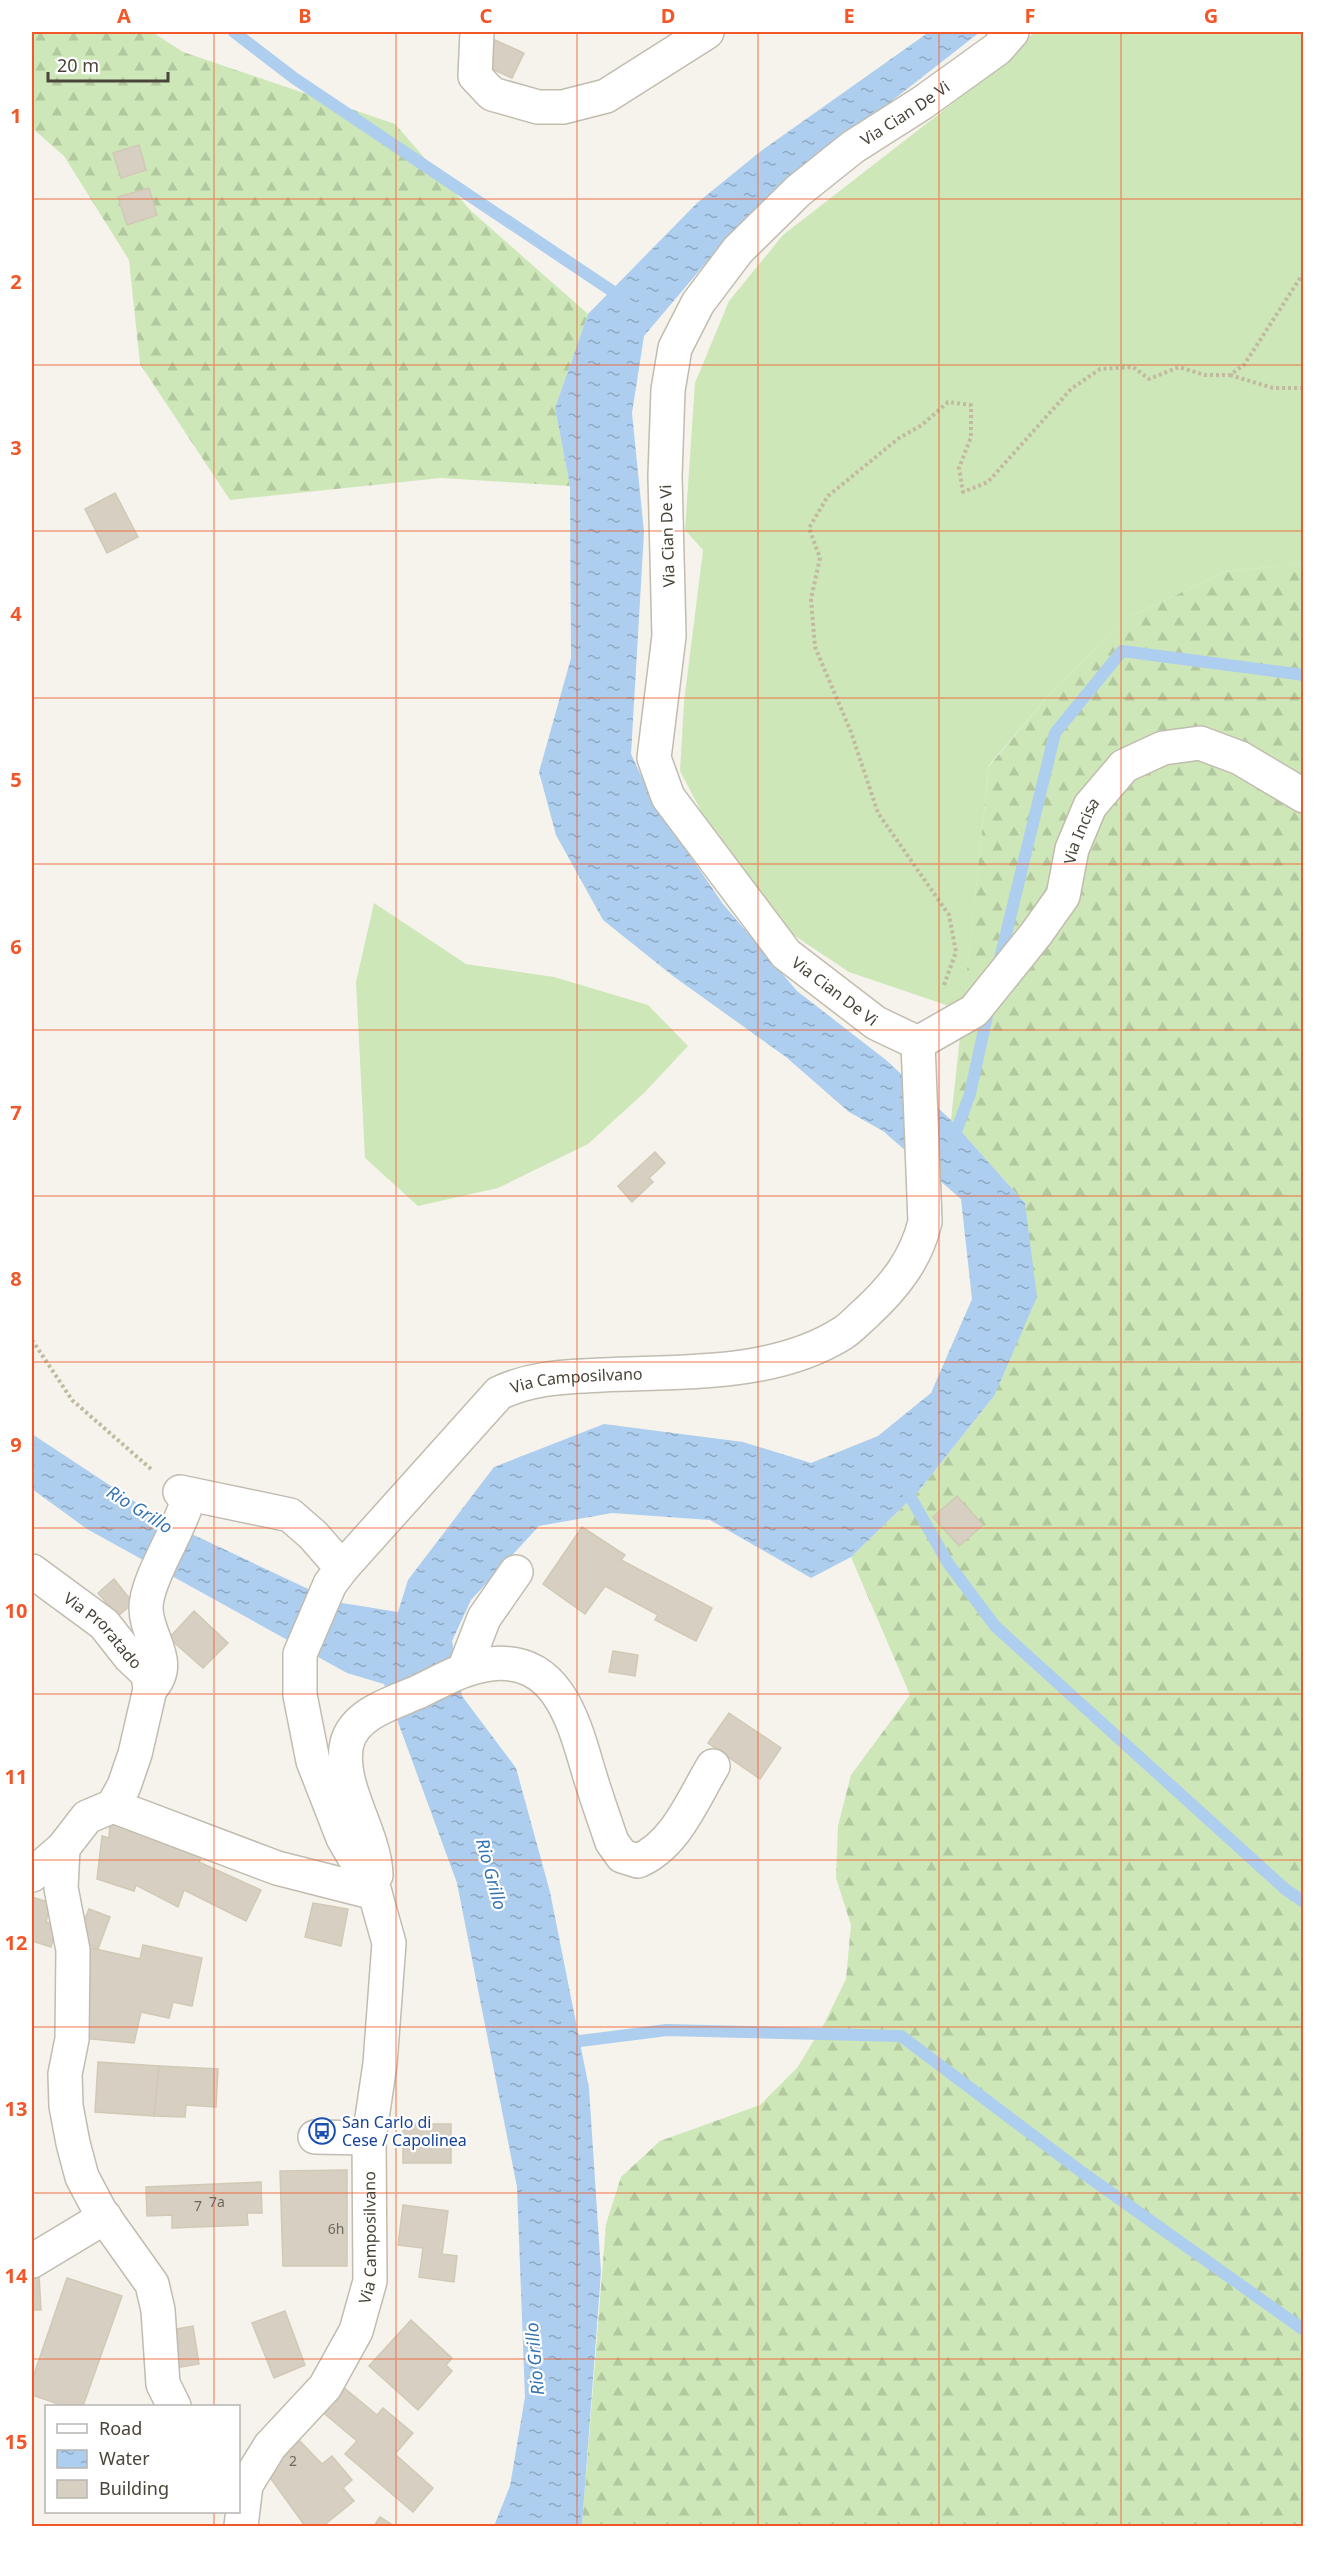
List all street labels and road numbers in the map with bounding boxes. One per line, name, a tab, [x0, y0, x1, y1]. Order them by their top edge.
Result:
street label: Via Cian De Vi	[856, 76, 954, 151]
street label: Via Cian De Vi	[654, 484, 680, 588]
street label: Via Incisa	[1058, 792, 1104, 866]
street label: Via Cian De Vi	[787, 951, 883, 1031]
street label: Via Camposilvano	[507, 1363, 643, 1398]
street label: Via Proratado	[59, 1587, 147, 1674]
street label: Via Camposilvano	[353, 2171, 381, 2306]

